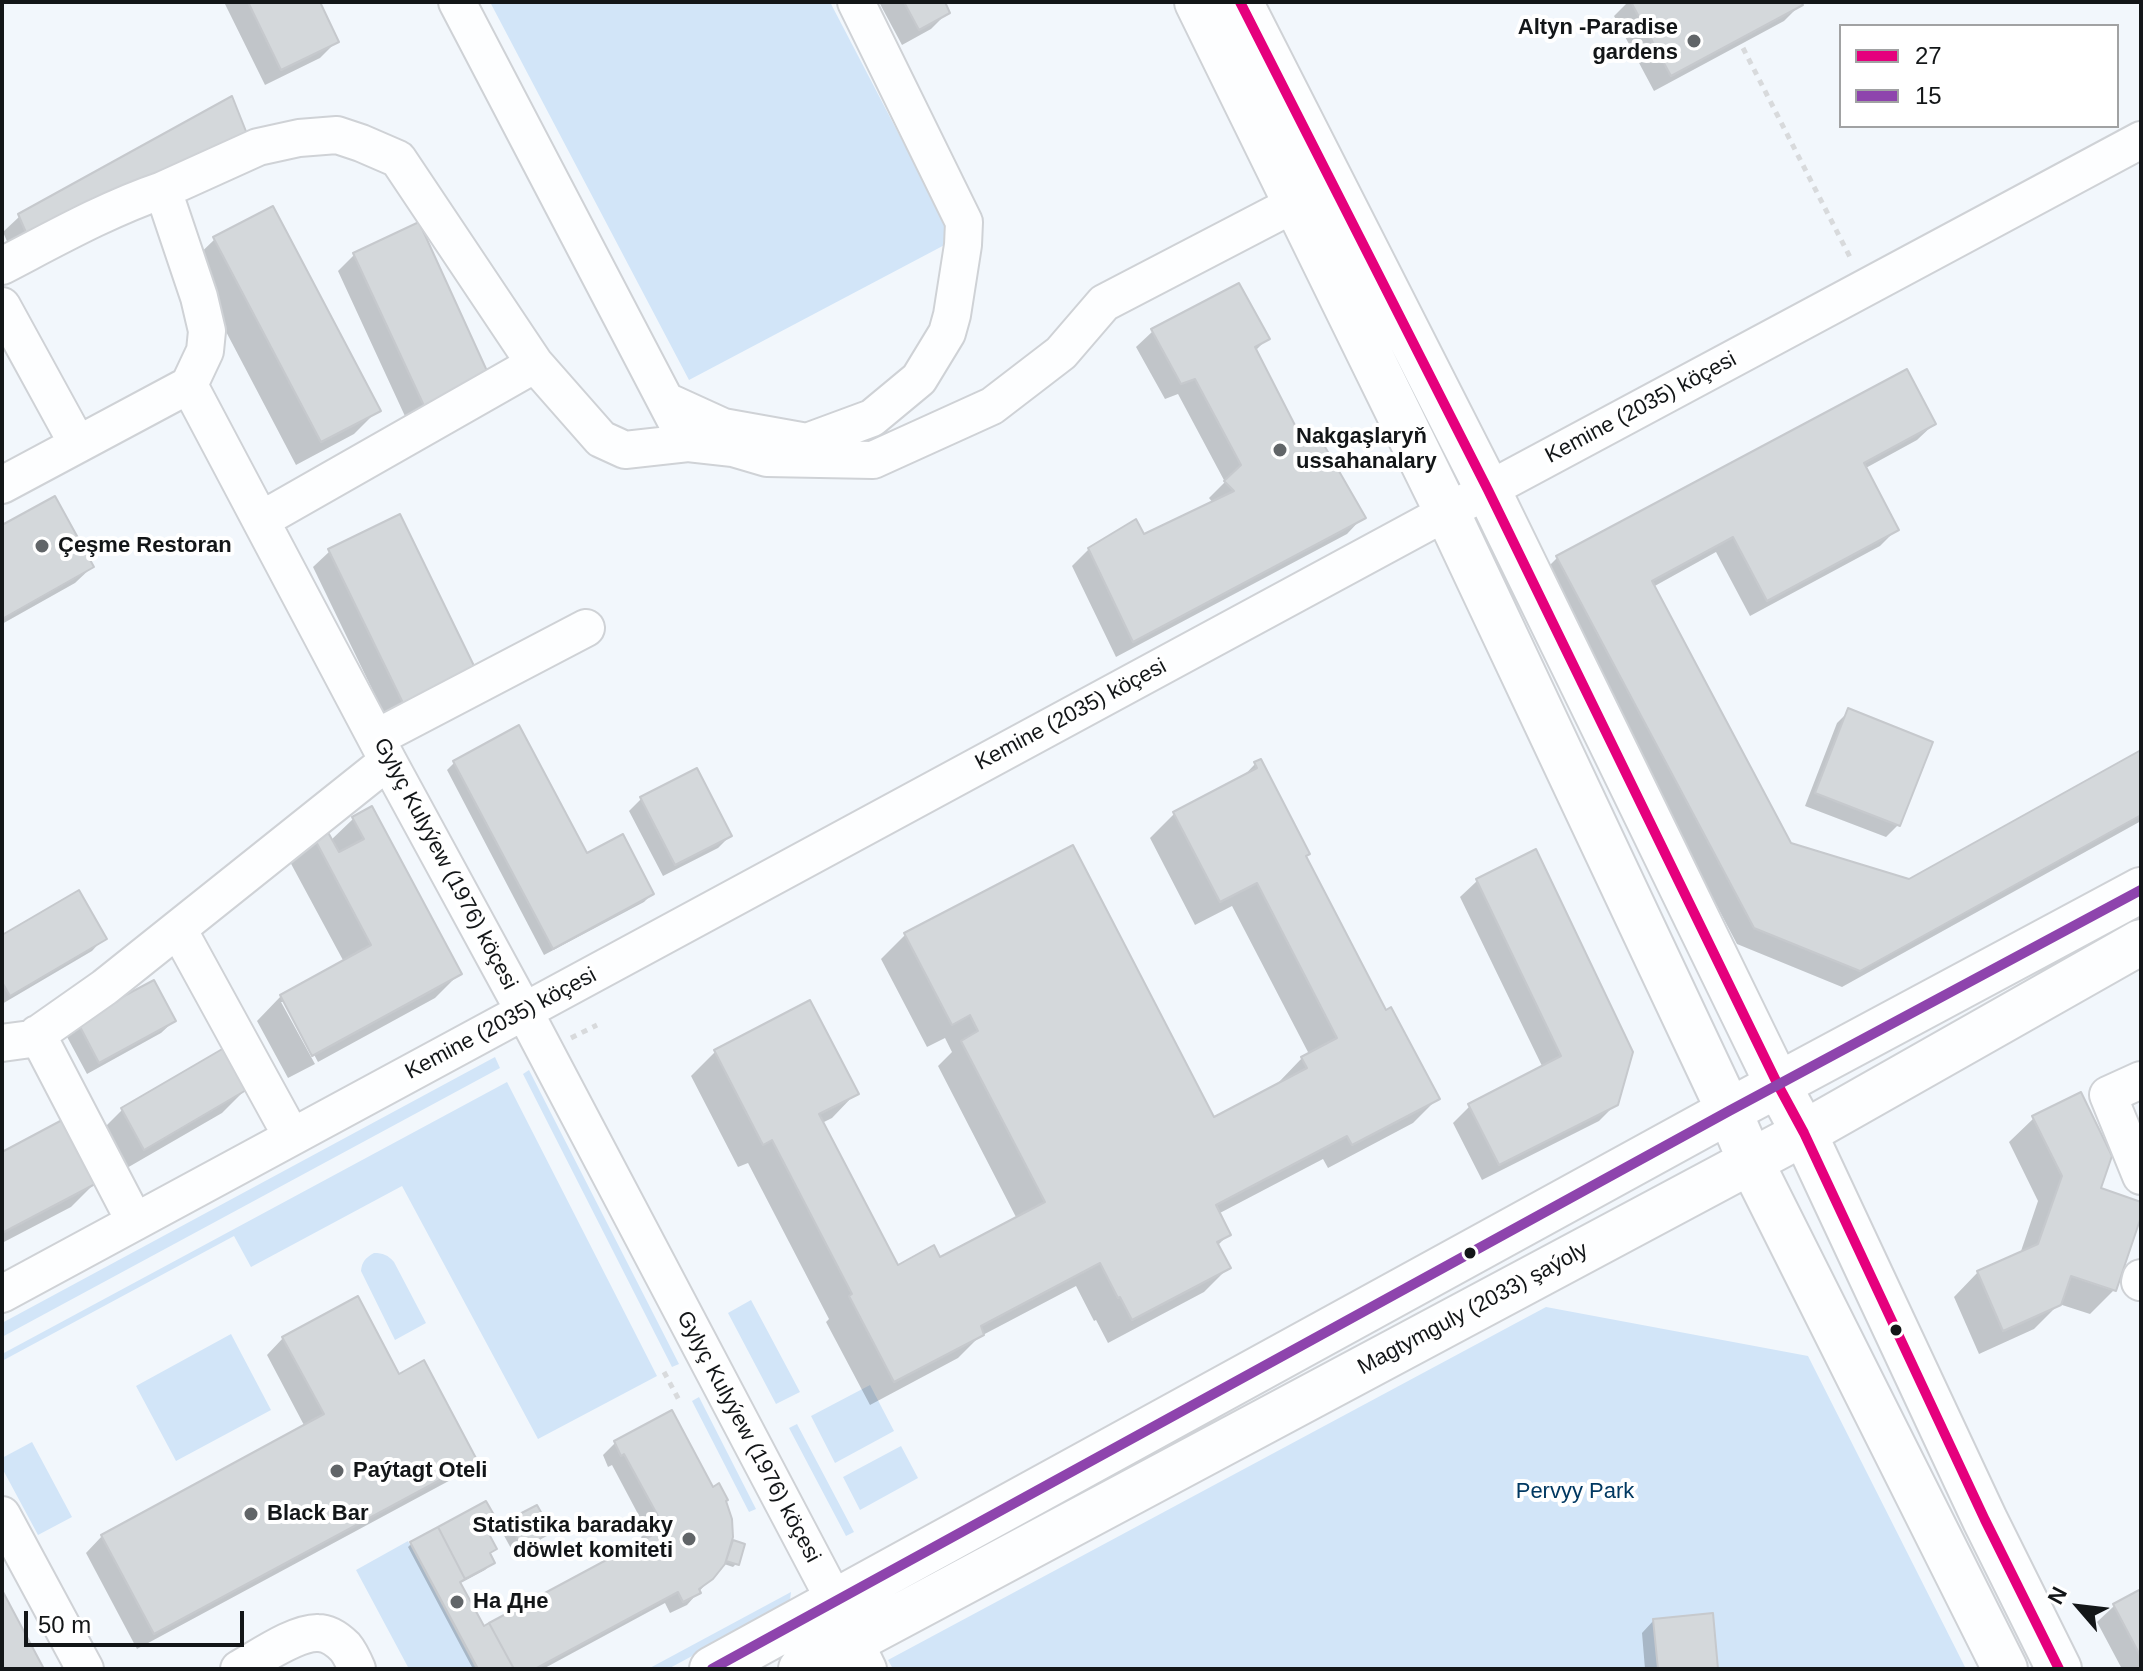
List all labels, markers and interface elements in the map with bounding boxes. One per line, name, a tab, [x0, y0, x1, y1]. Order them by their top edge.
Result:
place label: Altyn -Paradise gardens	[1518, 15, 1678, 66]
legend	[1839, 24, 2119, 128]
marker: Altyn -Paradise gardens	[1685, 32, 1703, 50]
text: 27	[1915, 42, 1942, 69]
text: 15	[1915, 82, 1942, 109]
street label: Kemine (2035) köçesi	[1541, 346, 1741, 470]
place label: Nakgaşlaryň ussahanalary	[1296, 424, 1437, 476]
marker: Nakgaşlaryň ussahanalary	[1271, 441, 1289, 459]
place label: Çeşme Restoran	[58, 533, 232, 559]
marker: Çeşme Restoran	[33, 537, 51, 555]
street label: Kemine (2035) köçesi	[971, 653, 1171, 777]
street label: Gylyç Kulyýew (1976) köçesi	[367, 734, 523, 994]
street label: Kemine (2035) köçesi	[401, 962, 601, 1086]
street label: Magtymguly (2033) şaýoly	[1353, 1237, 1593, 1381]
unlabelled marker	[1462, 1245, 1478, 1261]
street label: Gylyç Kulyýew (1976) köçesi	[670, 1307, 826, 1567]
unlabelled marker	[1888, 1322, 1904, 1338]
place label: Paýtagt Oteli	[353, 1458, 487, 1484]
marker: Paýtagt Oteli	[328, 1462, 346, 1480]
park label: Pervyy Park	[1516, 1479, 1634, 1505]
place label: Black Bar	[267, 1501, 369, 1527]
marker: Black Bar	[242, 1505, 260, 1523]
place label: Statistika baradaky döwlet komiteti	[472, 1513, 673, 1564]
marker: Statistika baradaky döwlet komiteti	[680, 1530, 698, 1548]
north arrow	[2039, 1567, 2119, 1647]
text: N	[2043, 1583, 2072, 1608]
place label: На Дне	[473, 1589, 548, 1615]
marker: На Дне	[448, 1593, 466, 1611]
scale bar	[28, 1595, 248, 1645]
text: 50 m	[38, 1611, 91, 1638]

